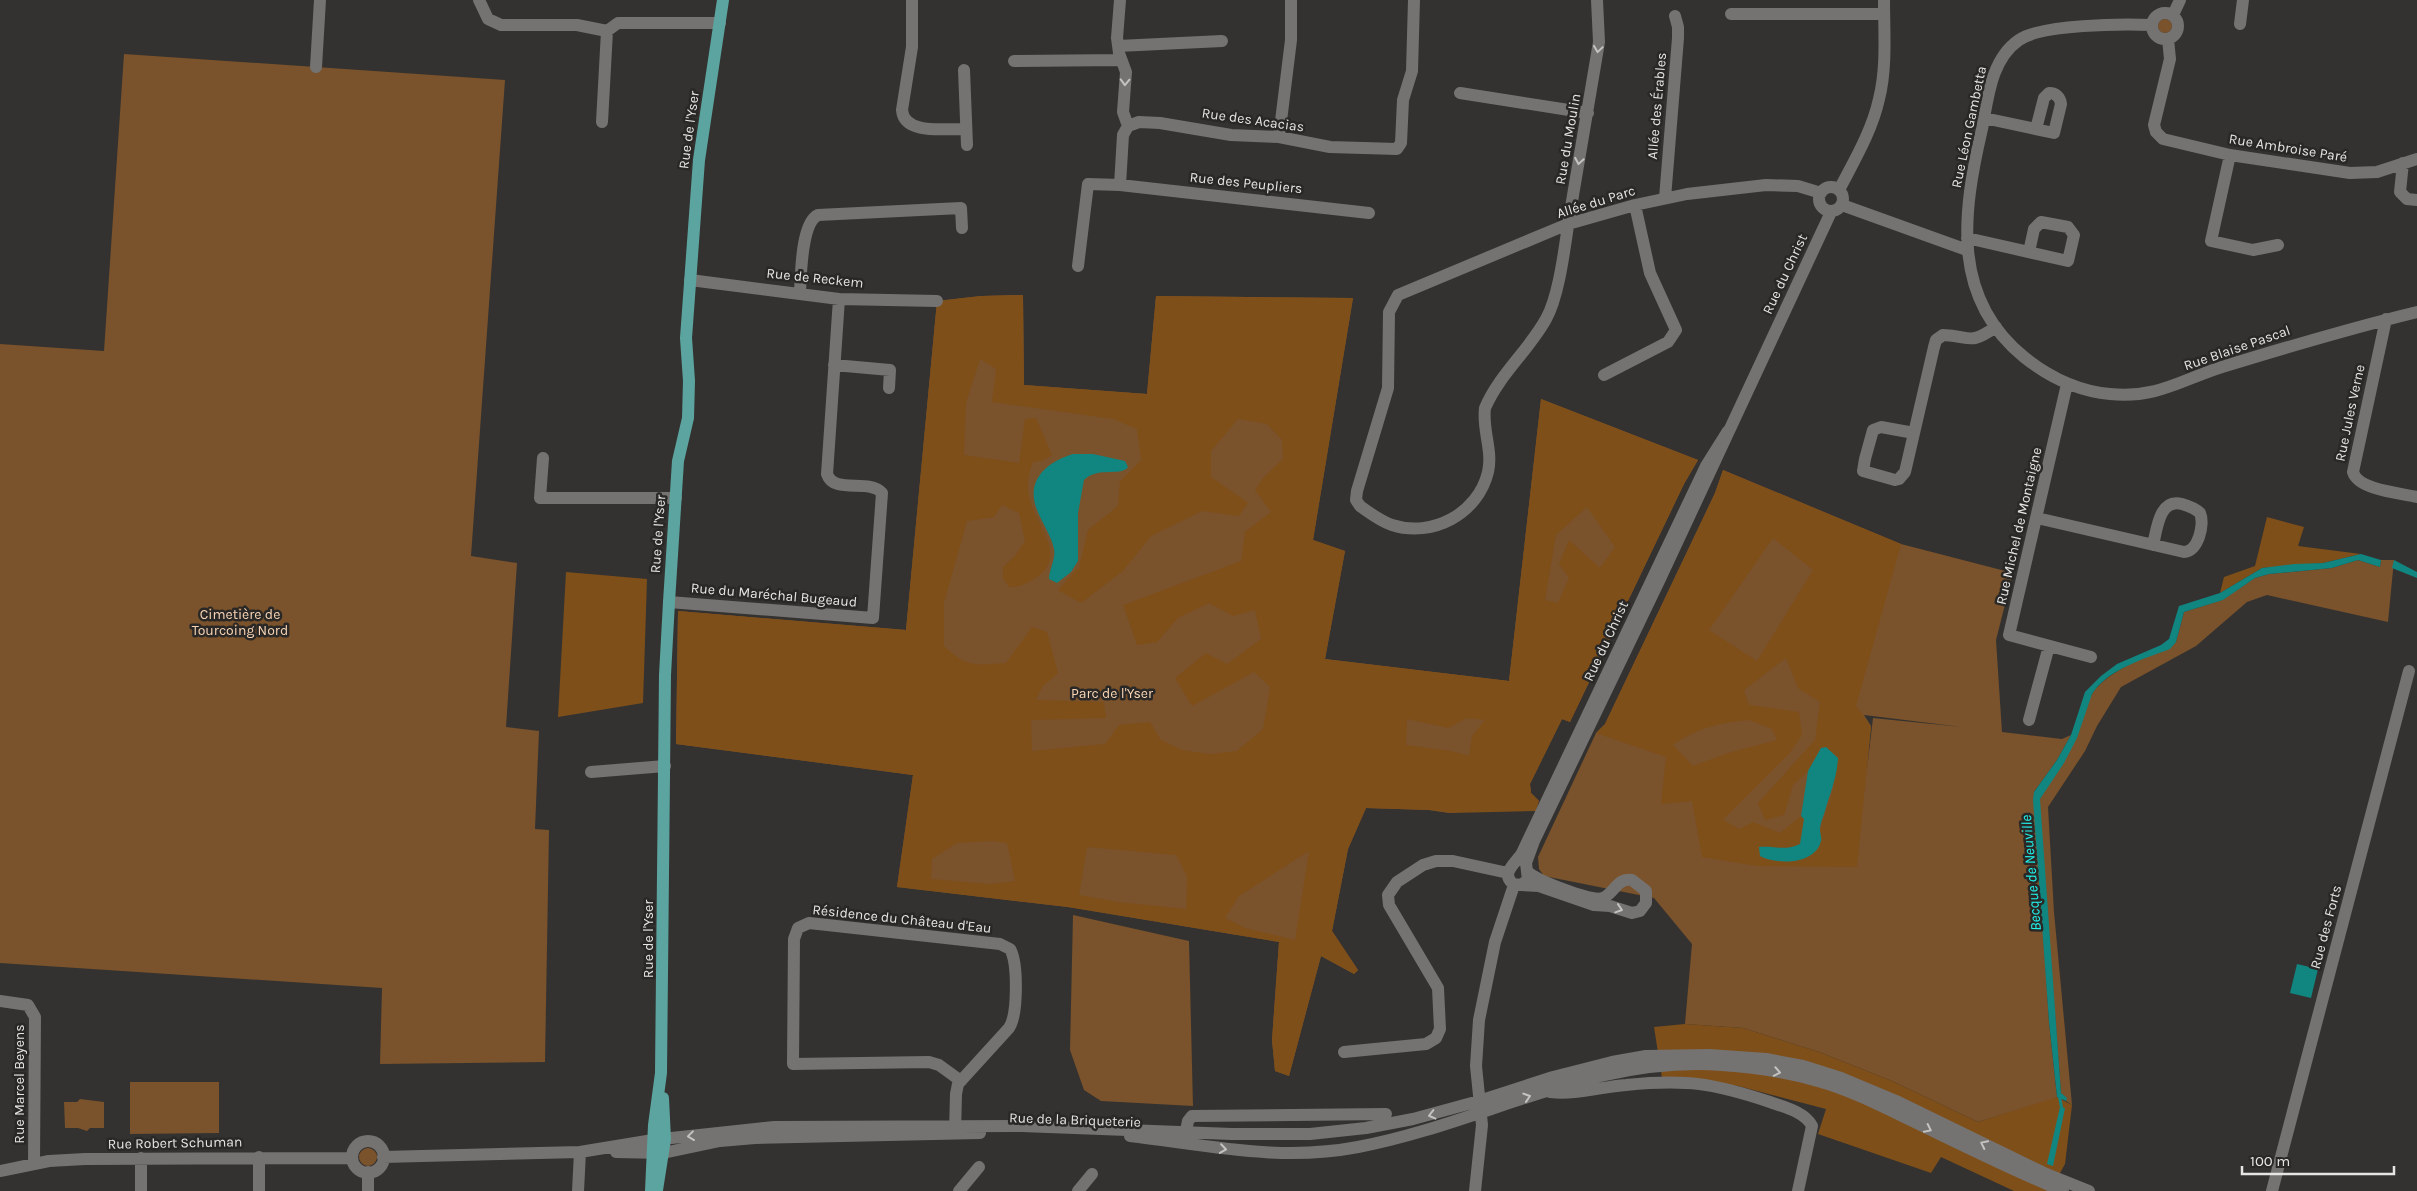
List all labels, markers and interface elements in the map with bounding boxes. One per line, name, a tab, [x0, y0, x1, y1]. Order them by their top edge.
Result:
one-way arrow	[1594, 44, 1604, 53]
street label: Allée des Érables	[1643, 52, 1670, 160]
street label: Rue Léon Gambetta	[1948, 64, 1990, 190]
one-way arrow	[1120, 79, 1131, 87]
street label: Rue de l'Yser	[675, 89, 703, 170]
street label: Rue du Moulin	[1552, 92, 1584, 186]
street label: Rue des Acacias	[1201, 104, 1305, 136]
street label: Rue Ambroise Paré	[2228, 130, 2348, 166]
one-way arrow	[1575, 157, 1585, 166]
street label: Rue des Peupliers	[1189, 169, 1303, 197]
street label: Allée du Parc	[1555, 182, 1637, 222]
street label: Rue du Christ	[1759, 231, 1811, 317]
street label: Rue de Reckem	[766, 264, 864, 292]
street label: Rue Blaise Pascal	[2181, 322, 2293, 374]
street label: Rue Jules Verne	[2331, 363, 2369, 463]
street label: Rue Michel de Montaigne	[1993, 446, 2045, 606]
street label: Rue de l'Yser	[647, 493, 669, 574]
street label: Rue du Maréchal Bugeaud	[690, 579, 858, 611]
street label: Rue du Christ	[1580, 598, 1632, 684]
park label: Cimetière de Tourcoing Nord	[192, 606, 288, 639]
park label: Parc de l'Yser	[1071, 685, 1154, 702]
water label: Becque de Neuville	[2017, 814, 2045, 932]
street label: Rue des Forts	[2307, 883, 2345, 971]
street label: Rue de l'Yser	[640, 899, 657, 978]
street label: Résidence du Château d'Eau	[812, 901, 992, 937]
one-way arrow	[1614, 903, 1623, 913]
street label: Rue Marcel Beyens	[11, 1024, 28, 1144]
one-way arrow	[1773, 1066, 1781, 1076]
one-way arrow	[1522, 1093, 1531, 1103]
street label: Rue de la Briqueterie	[1009, 1109, 1141, 1131]
one-way arrow	[1428, 1109, 1436, 1119]
one-way arrow	[1923, 1123, 1932, 1133]
one-way arrow	[687, 1130, 695, 1141]
street label: Rue Robert Schuman	[107, 1133, 243, 1153]
one-way arrow	[1980, 1140, 1989, 1151]
one-way arrow	[1219, 1143, 1227, 1154]
scale bar	[2242, 1144, 2394, 1176]
text: 100 m	[2250, 1152, 2290, 1170]

